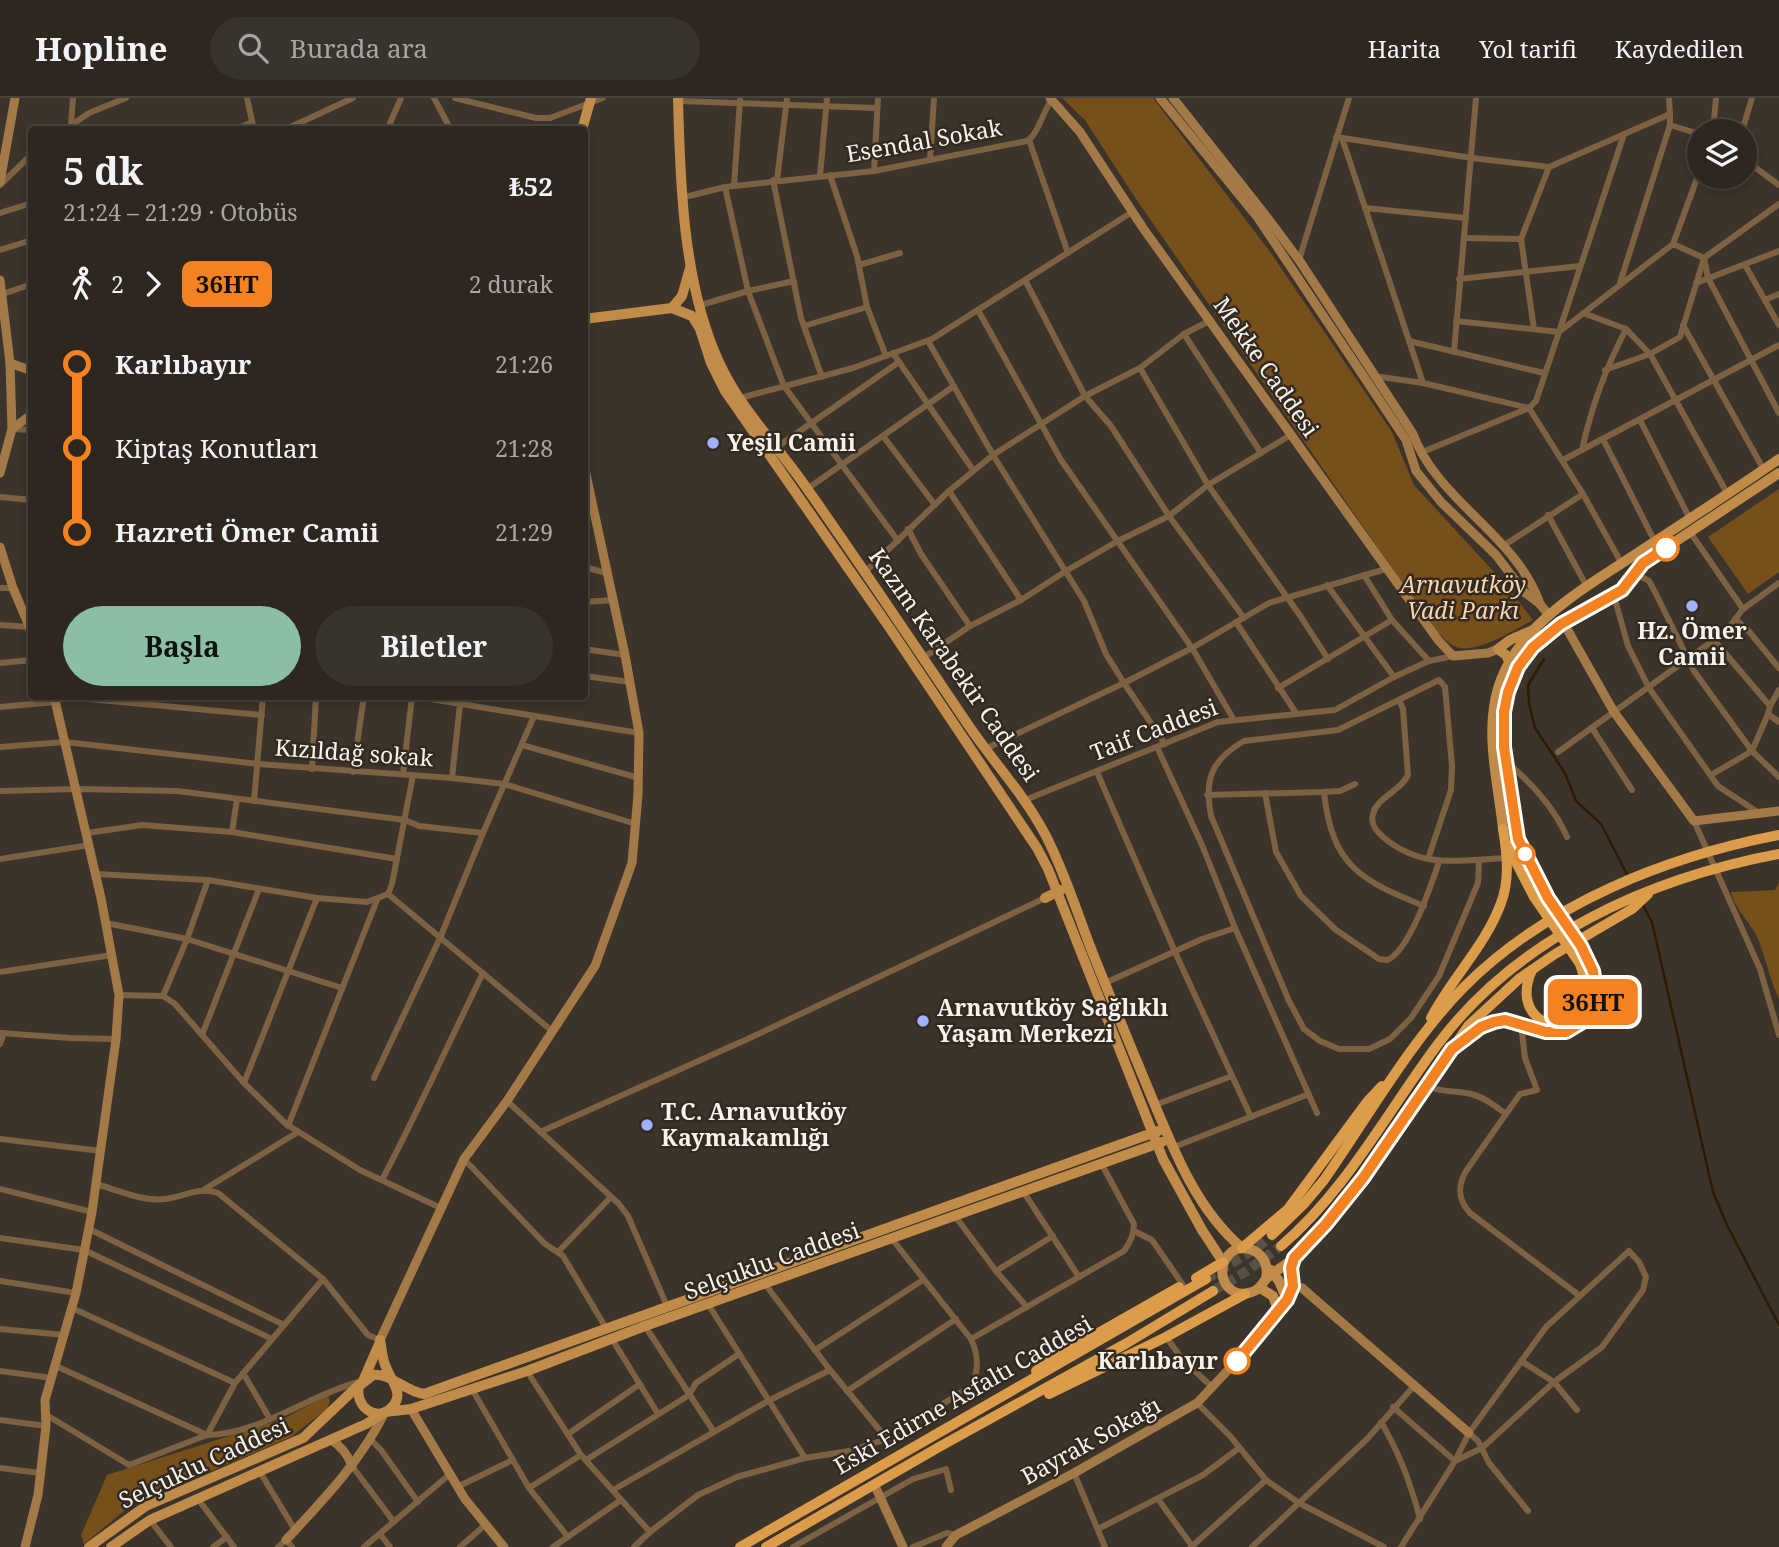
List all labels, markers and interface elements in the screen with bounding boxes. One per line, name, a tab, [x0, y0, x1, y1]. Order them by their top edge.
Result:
search box	[210, 17, 700, 80]
text: Hopline	[35, 26, 168, 71]
icon: search	[234, 29, 272, 67]
text: Burada ara	[290, 30, 428, 66]
text: Harita	[1368, 32, 1441, 65]
text: Yol tarifi	[1479, 32, 1577, 65]
text: Kaydedilen	[1615, 32, 1744, 65]
street label: Esendal Sokak	[843, 110, 1005, 169]
map controls	[1687, 119, 1757, 189]
button: layers	[1687, 119, 1757, 189]
text: 5 dk	[63, 144, 143, 196]
text: ₺52	[509, 168, 553, 204]
text: 21:24 – 21:29 · Otobüs	[63, 196, 298, 228]
icon: walk	[63, 265, 101, 303]
icon: forward	[134, 265, 172, 303]
text: 36HT	[196, 267, 258, 300]
text: 2	[111, 268, 124, 300]
text: 2 durak	[469, 268, 553, 300]
street label: Mekke Caddesi	[1207, 290, 1327, 443]
text: Karlıbayır	[115, 346, 251, 382]
text: 21:26	[495, 348, 553, 380]
place label: Yeşil Camii	[727, 426, 856, 458]
text: Kiptaş Konutları	[115, 430, 318, 466]
text: 21:28	[495, 432, 553, 464]
marker: Yeşil Camii	[705, 435, 721, 451]
text: Hazreti Ömer Camii	[115, 514, 379, 550]
text: 21:29	[495, 516, 553, 548]
unlabelled marker	[1653, 535, 1679, 561]
street label: Kazım Karabekir Caddesi	[862, 542, 1048, 788]
park label: Arnavutköy Vadi Parkı	[1398, 568, 1526, 626]
marker: Hz. Ömer Camii	[1684, 598, 1700, 614]
button: Başla	[63, 606, 301, 686]
button: Biletler	[315, 606, 553, 686]
place label: Hz. Ömer Camii	[1637, 614, 1747, 672]
street label: Taif Caddesi	[1086, 690, 1222, 768]
street label: Kızıldağ sokak	[274, 731, 435, 774]
unlabelled marker	[1515, 844, 1535, 864]
line badge: 36HT	[1544, 979, 1642, 1025]
text: 36HT	[1562, 985, 1624, 1018]
place label: Arnavutköy Sağlıklı Yaşam Merkezi	[937, 991, 1168, 1049]
marker: Arnavutköy Sağlıklı Yaşam Merkezi	[915, 1013, 931, 1029]
place label: T.C. Arnavutköy Kaymakamlığı	[661, 1095, 847, 1153]
marker: T.C. Arnavutköy Kaymakamlığı	[639, 1117, 655, 1133]
street label: Selçuklu Caddesi	[680, 1213, 864, 1307]
street label: Eski Edirne Asfaltı Caddesi	[828, 1307, 1098, 1481]
place label: Karlıbayır	[1097, 1344, 1218, 1376]
marker: Karlıbayır	[1224, 1348, 1250, 1374]
street label: Bayrak Sokağı	[1015, 1388, 1167, 1492]
street label: Selçuklu Caddesi	[113, 1408, 294, 1516]

